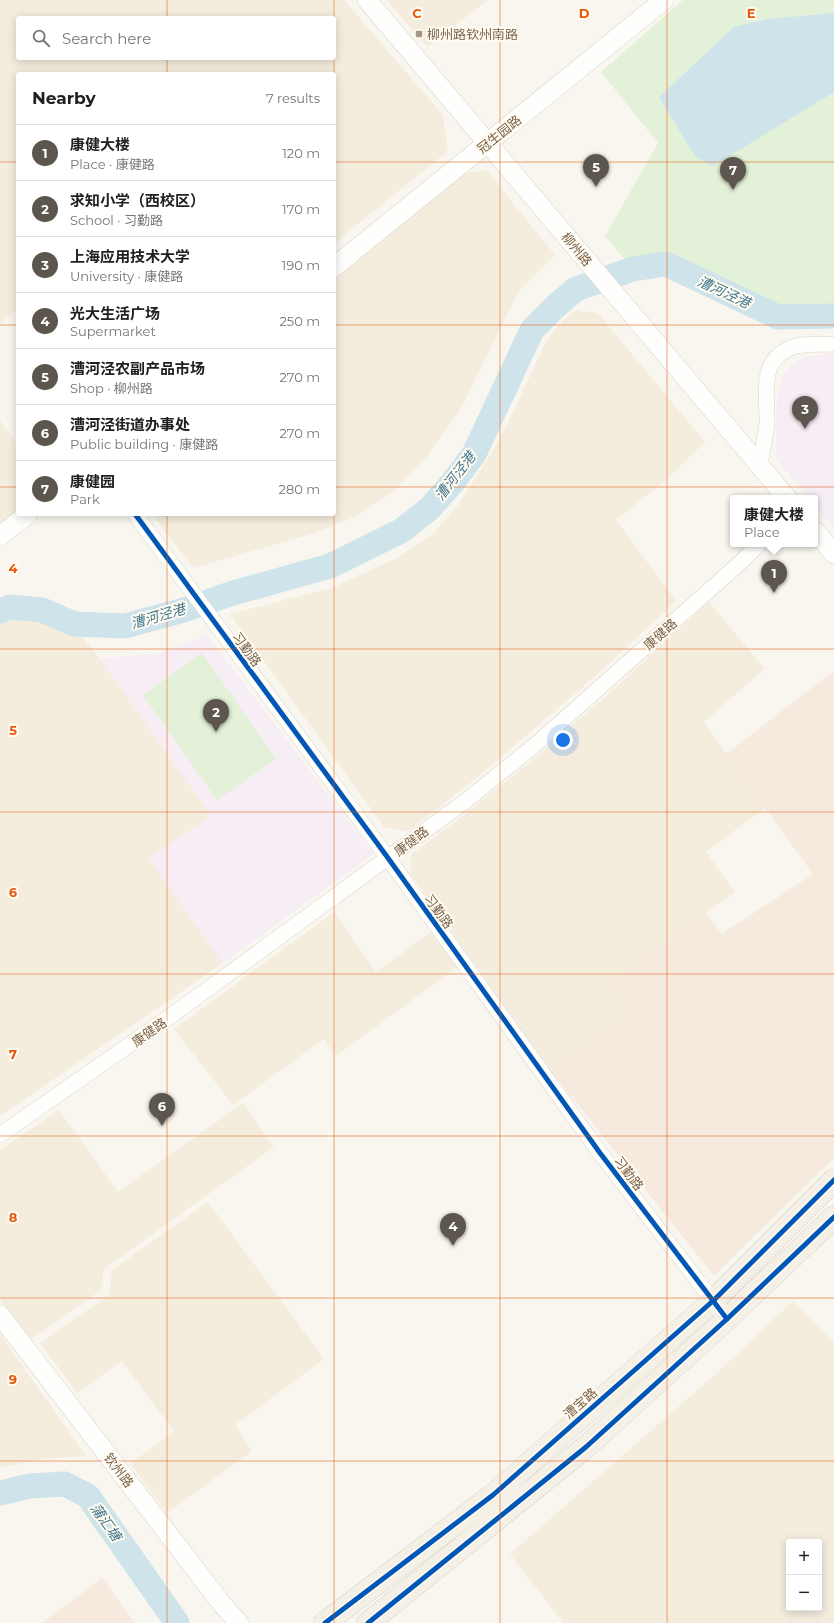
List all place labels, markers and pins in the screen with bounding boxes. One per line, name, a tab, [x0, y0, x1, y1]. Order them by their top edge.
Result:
place label: 柳州路钦州南路	[427, 26, 518, 42]
marker: 柳州路钦州南路	[414, 29, 424, 39]
pin: 5	[583, 154, 609, 187]
pin: 7	[720, 157, 746, 190]
pin: 3	[792, 396, 818, 429]
pin: 1	[761, 560, 787, 593]
pin: 2	[203, 699, 229, 732]
pin: 6	[149, 1093, 175, 1126]
pin: 4	[440, 1213, 466, 1246]

